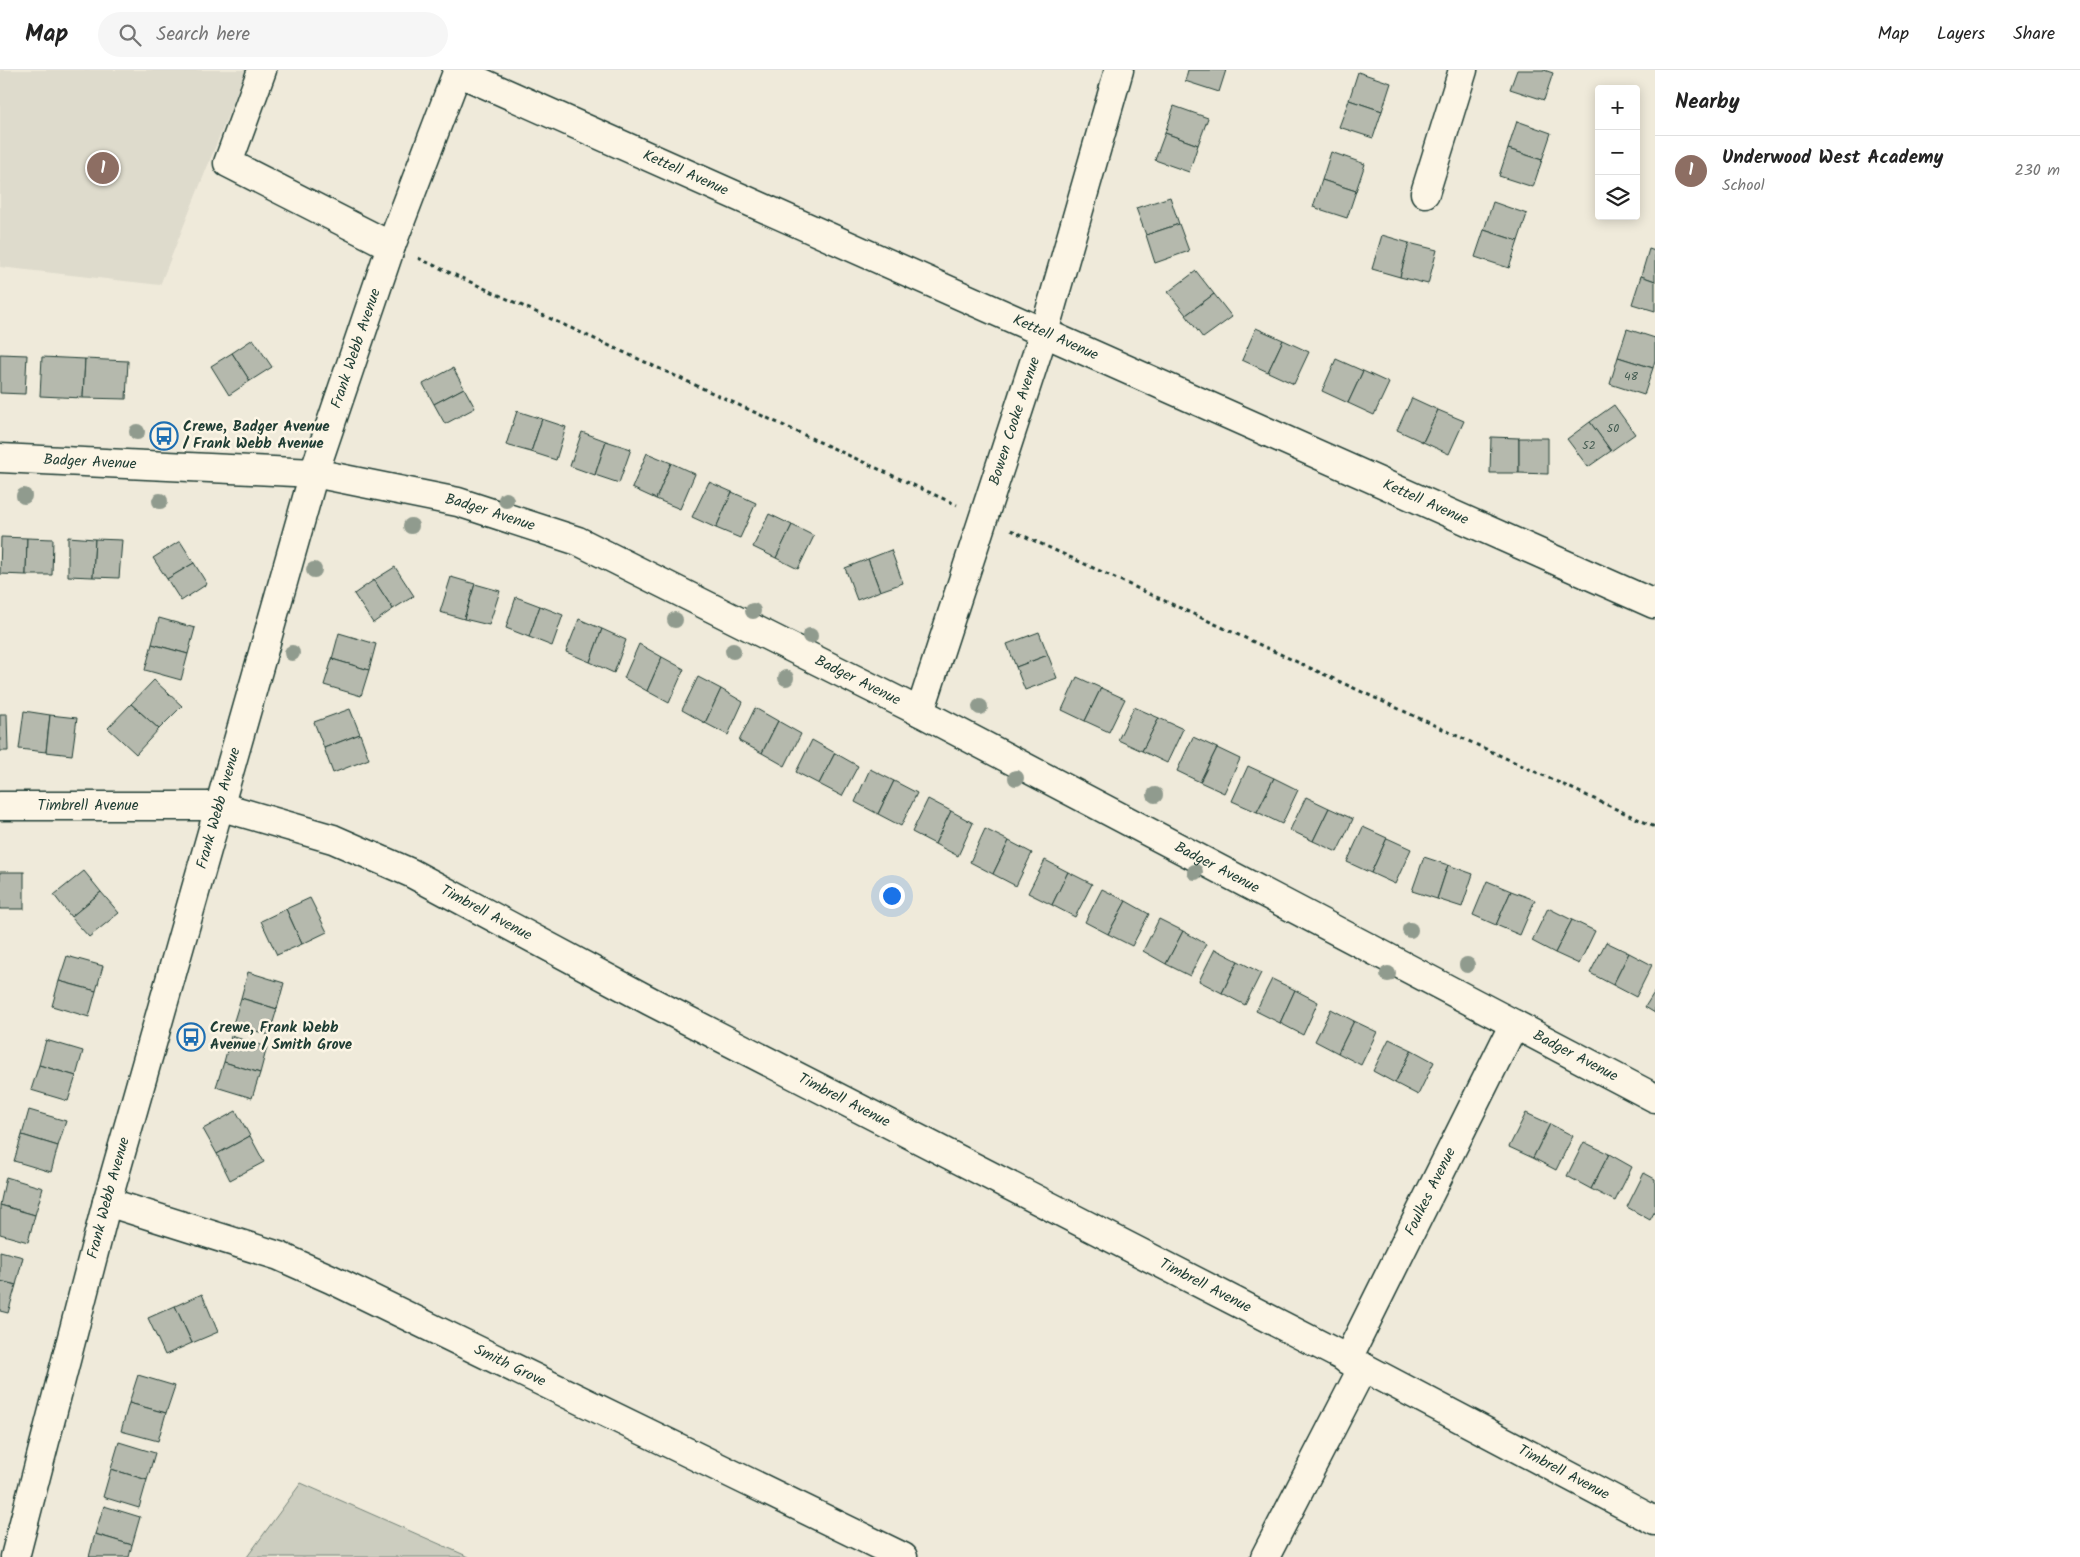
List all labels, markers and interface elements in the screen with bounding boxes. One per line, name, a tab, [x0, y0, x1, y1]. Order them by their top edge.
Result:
search box	[98, 12, 448, 57]
text: Map	[25, 15, 68, 54]
text: Search here	[156, 20, 250, 50]
text: Map	[1878, 20, 1909, 49]
text: Layers	[1937, 20, 1985, 49]
text: Share	[2013, 20, 2055, 49]
icon: search	[116, 21, 144, 49]
map controls	[1595, 85, 1640, 220]
button: +	[1595, 85, 1640, 130]
text: Nearby	[1675, 86, 1740, 119]
button: −	[1595, 130, 1640, 175]
text: Underwood West Academy	[1722, 143, 1943, 173]
street label: Kettell Avenue	[639, 144, 732, 203]
pin: 1	[87, 149, 119, 187]
text: 1	[1689, 158, 1693, 183]
text: 230 m	[2014, 158, 2060, 183]
text: School	[1722, 173, 1765, 198]
button: layers	[1595, 175, 1640, 220]
street label: Frank Webb Avenue	[325, 285, 388, 412]
street label: Kettell Avenue	[1009, 308, 1103, 367]
street label: Bowen Cooke Avenue	[983, 354, 1047, 488]
house number: 48	[1624, 367, 1639, 386]
place label: Crewe, Badger Avenue / Frank Webb Avenue	[182, 415, 330, 456]
house number: 50	[1607, 419, 1619, 438]
bus stop icon: Crewe, Badger Avenue / Frank Webb Avenue	[149, 421, 179, 451]
house number: 52	[1582, 436, 1596, 455]
street label: Badger Avenue	[43, 448, 137, 477]
street label: Kettell Avenue	[1379, 473, 1473, 532]
street label: Badger Avenue	[443, 488, 538, 538]
street label: Badger Avenue	[811, 649, 905, 712]
street label: Frank Webb Avenue	[190, 744, 248, 872]
street label: Timbrell Avenue	[38, 794, 139, 818]
street label: Badger Avenue	[1170, 836, 1264, 900]
street label: Timbrell Avenue	[436, 879, 536, 948]
your location	[879, 883, 905, 909]
place label: Crewe, Frank Webb Avenue / Smith Grove	[210, 1016, 353, 1057]
bus stop icon: Crewe, Frank Webb Avenue / Smith Grove	[176, 1022, 206, 1052]
street label: Badger Avenue	[1528, 1024, 1622, 1089]
street label: Timbrell Avenue	[794, 1067, 895, 1134]
street label: Frank Webb Avenue	[81, 1134, 137, 1262]
street label: Foulkes Avenue	[1399, 1143, 1463, 1240]
street label: Timbrell Avenue	[1155, 1252, 1256, 1320]
street label: Smith Grove	[470, 1338, 550, 1394]
street label: Timbrell Avenue	[1513, 1439, 1614, 1507]

